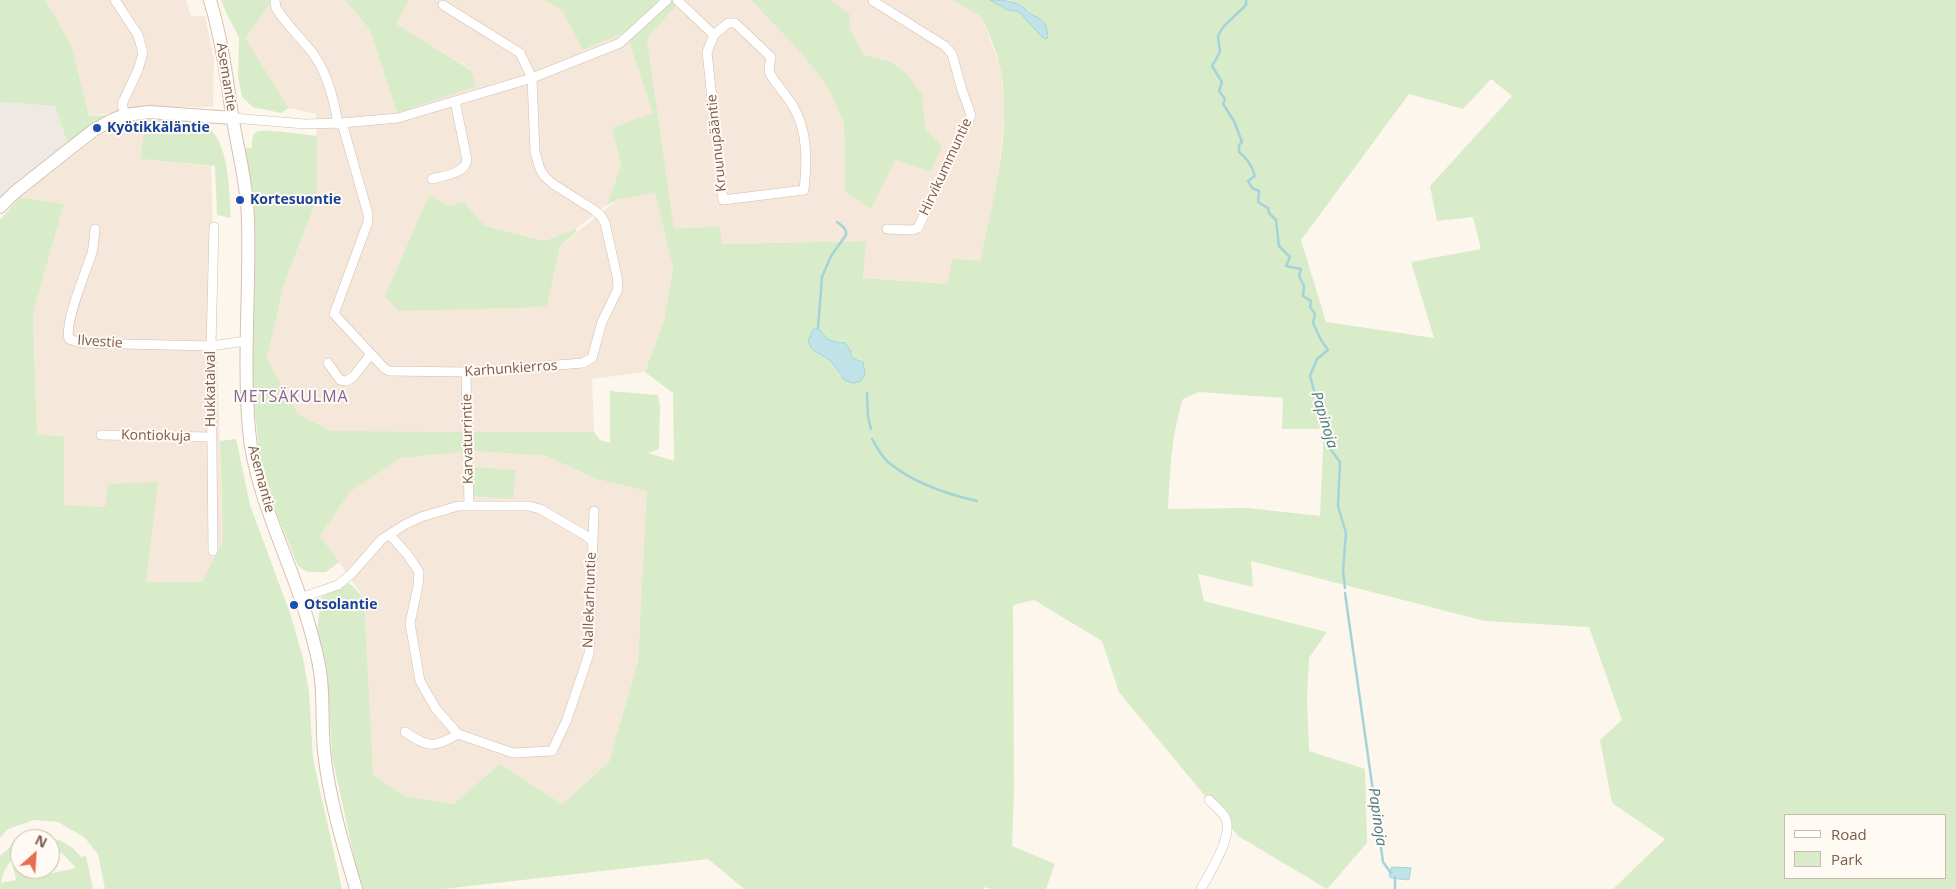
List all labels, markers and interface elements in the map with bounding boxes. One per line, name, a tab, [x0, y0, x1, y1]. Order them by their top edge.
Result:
street label: Asemantie	[212, 42, 240, 112]
street label: Kruunupääntie	[704, 94, 730, 192]
street label: Hirvikummuntie	[916, 116, 976, 218]
place label: Kyötikkäläntie	[107, 120, 210, 136]
marker: Kyötikkäläntie	[91, 122, 103, 134]
place label: Kortesuontie	[250, 192, 341, 208]
marker: Kortesuontie	[234, 194, 246, 206]
street label: Ilvestie	[77, 332, 123, 352]
street label: Hukkataival	[203, 351, 219, 427]
street label: Karhunkierros	[464, 357, 558, 381]
district label: METSÄKULMA	[232, 387, 350, 407]
water label: Papinoja	[1307, 389, 1341, 451]
street label: Karvaturrintie	[459, 394, 477, 484]
street label: Kontiokuja	[121, 427, 191, 445]
street label: Asemantie	[244, 443, 278, 515]
street label: Nallekarhuntie	[580, 552, 600, 648]
place label: Otsolantie	[304, 597, 377, 613]
marker: Otsolantie	[288, 599, 300, 611]
water label: Papinoja	[1364, 787, 1390, 847]
legend	[1784, 814, 1946, 879]
text: Road	[1831, 824, 1867, 844]
north arrow	[10, 829, 60, 879]
text: N	[32, 830, 51, 852]
text: Park	[1831, 849, 1862, 869]

